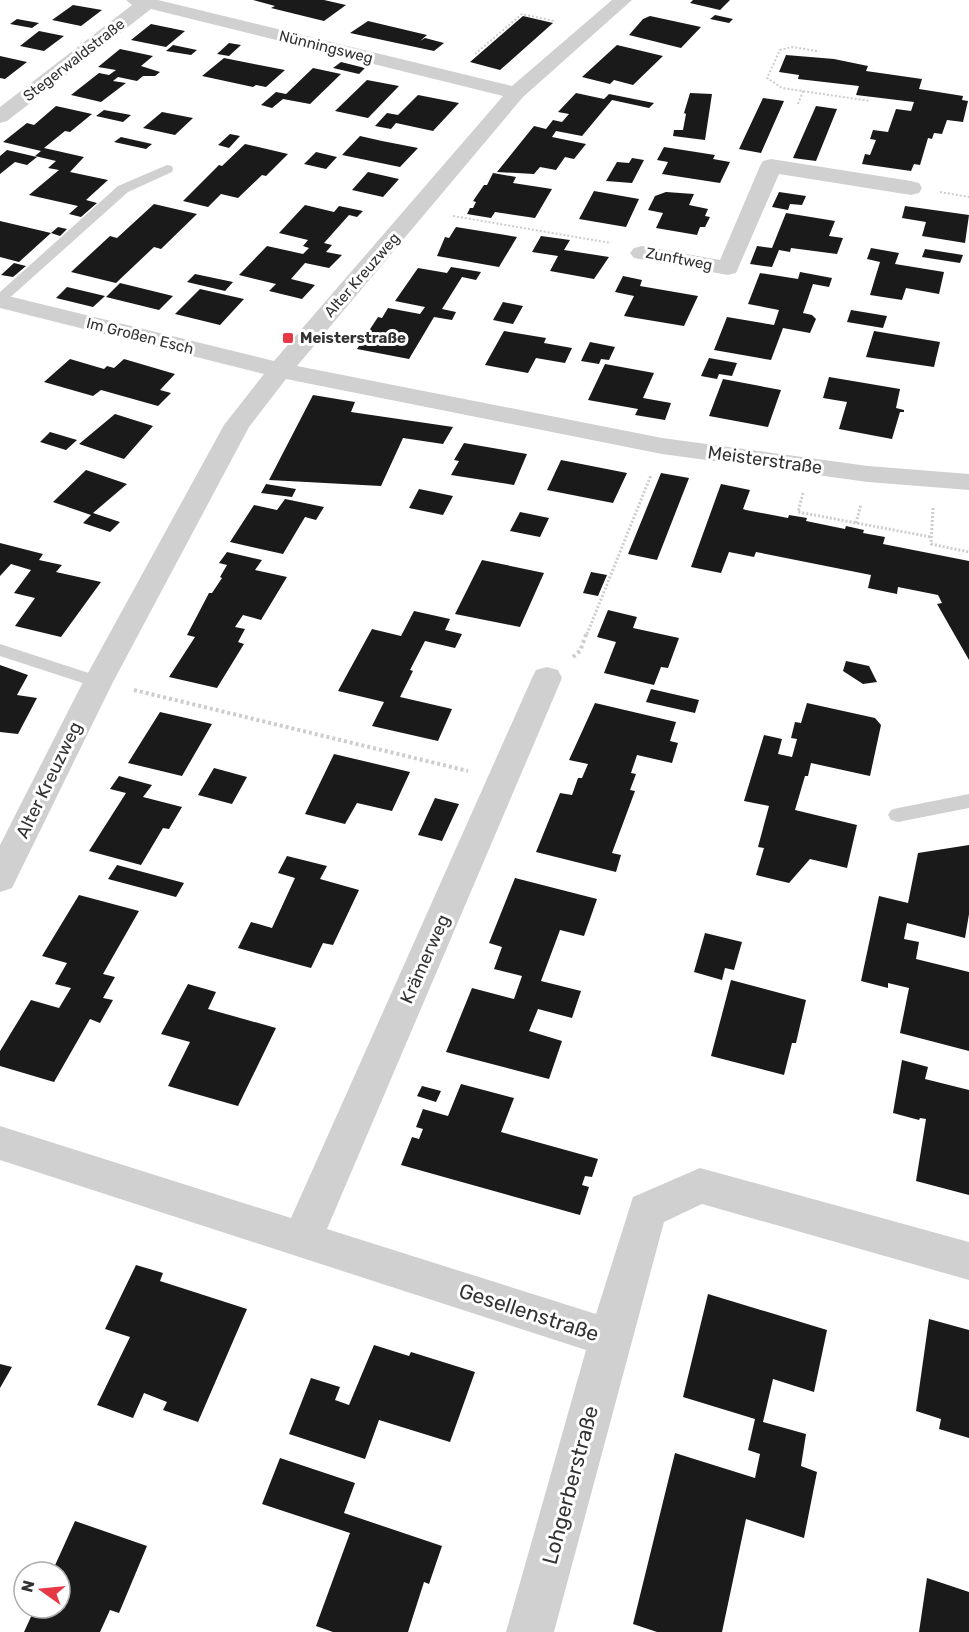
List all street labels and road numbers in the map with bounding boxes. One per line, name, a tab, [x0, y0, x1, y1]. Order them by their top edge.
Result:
street label: Stegerwaldstraße	[20, 15, 128, 105]
street label: Nünningsweg	[277, 27, 375, 67]
street label: Alter Kreuzweg	[320, 229, 404, 321]
street label: Zunftweg	[644, 244, 714, 274]
street label: Im Großen Esch	[85, 314, 195, 358]
street label: Meisterstraße	[706, 441, 824, 479]
street label: Alter Kreuzweg	[11, 718, 87, 842]
street label: Krämerweg	[396, 911, 454, 1007]
street label: Gesellenstraße	[456, 1278, 602, 1346]
street label: Lohgerberstraße	[537, 1403, 603, 1567]

